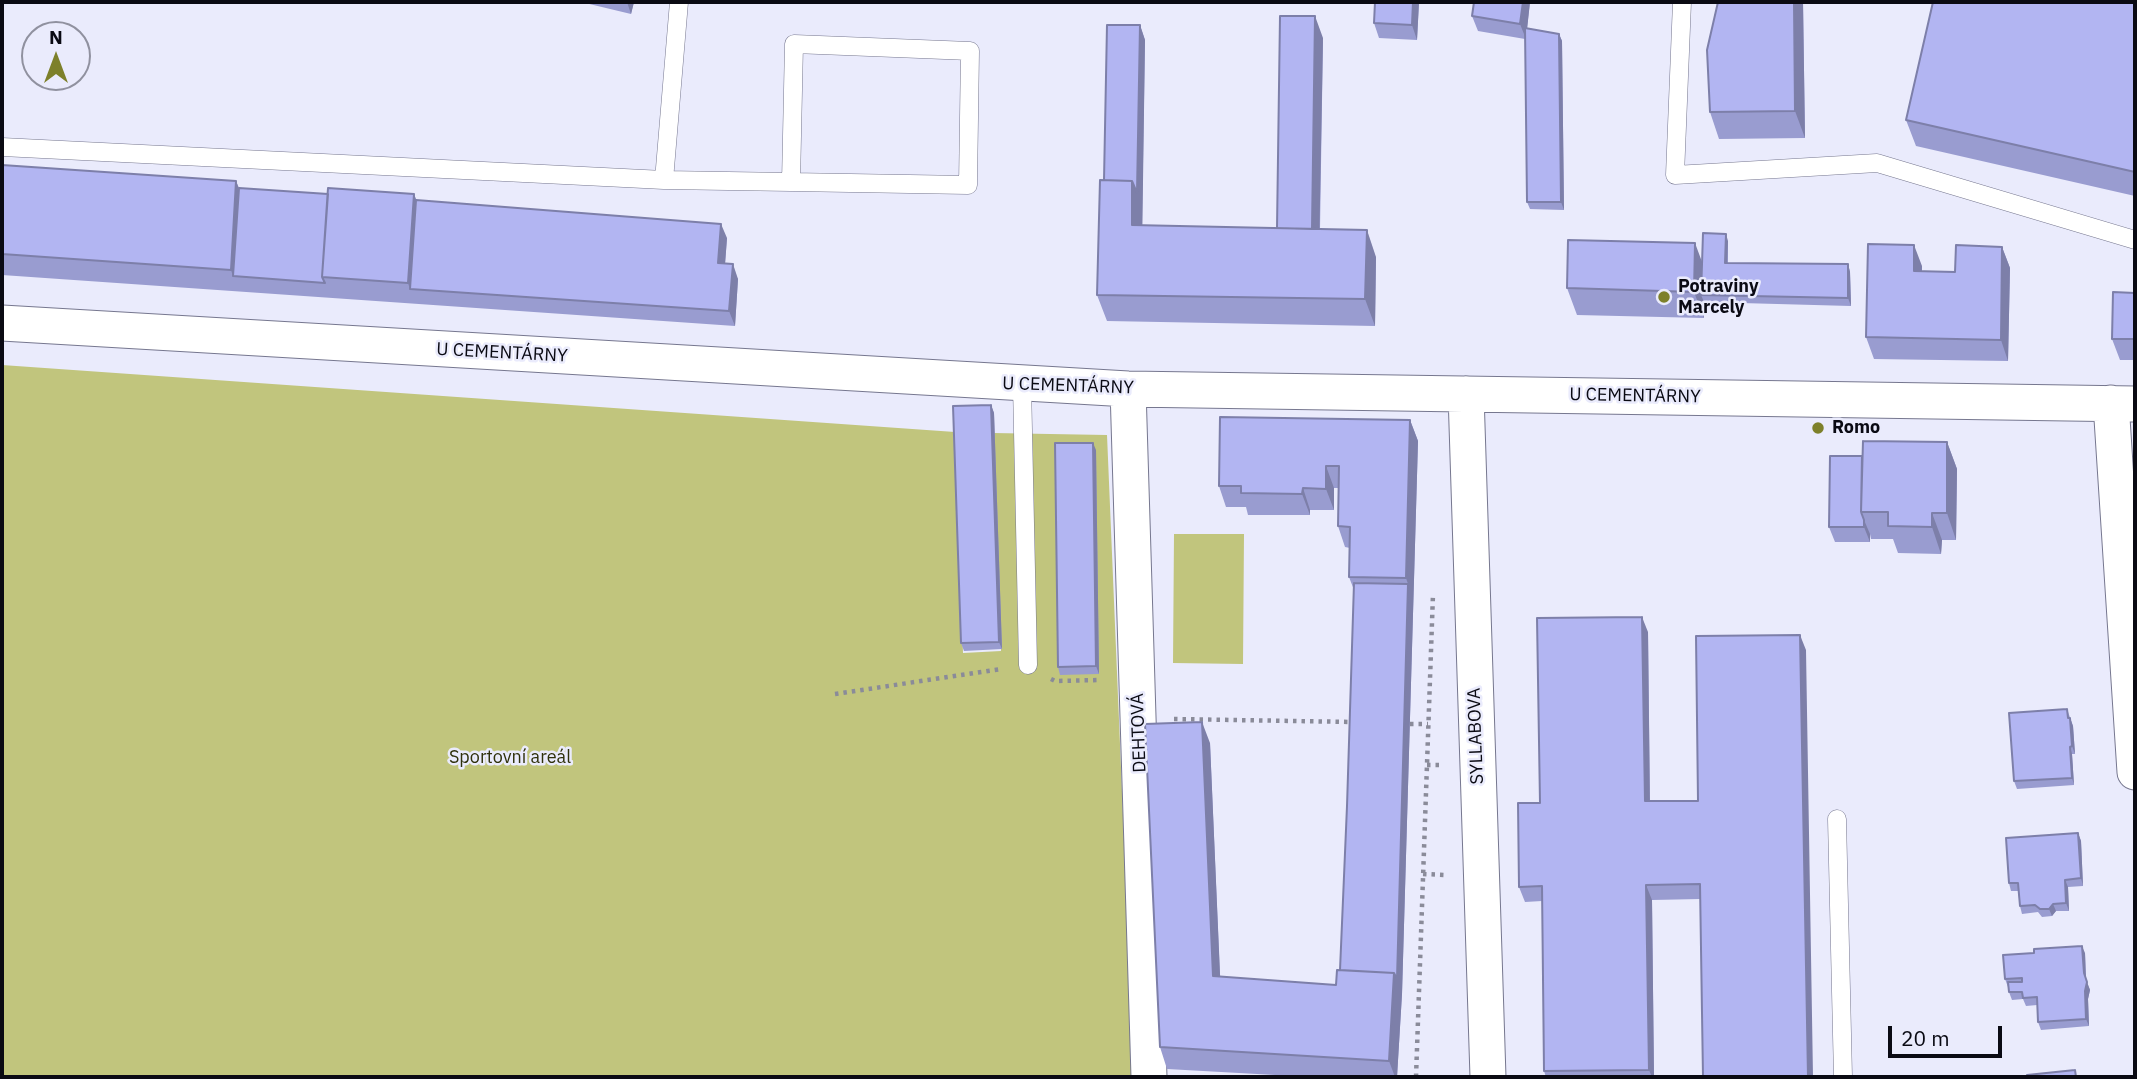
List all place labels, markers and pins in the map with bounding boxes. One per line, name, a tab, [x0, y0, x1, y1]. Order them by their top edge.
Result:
place label: Potraviny Marcely	[1678, 276, 1758, 318]
marker: Potraviny Marcely	[1656, 289, 1672, 305]
place label: Romo	[1832, 417, 1880, 439]
marker: Romo	[1810, 420, 1826, 436]

